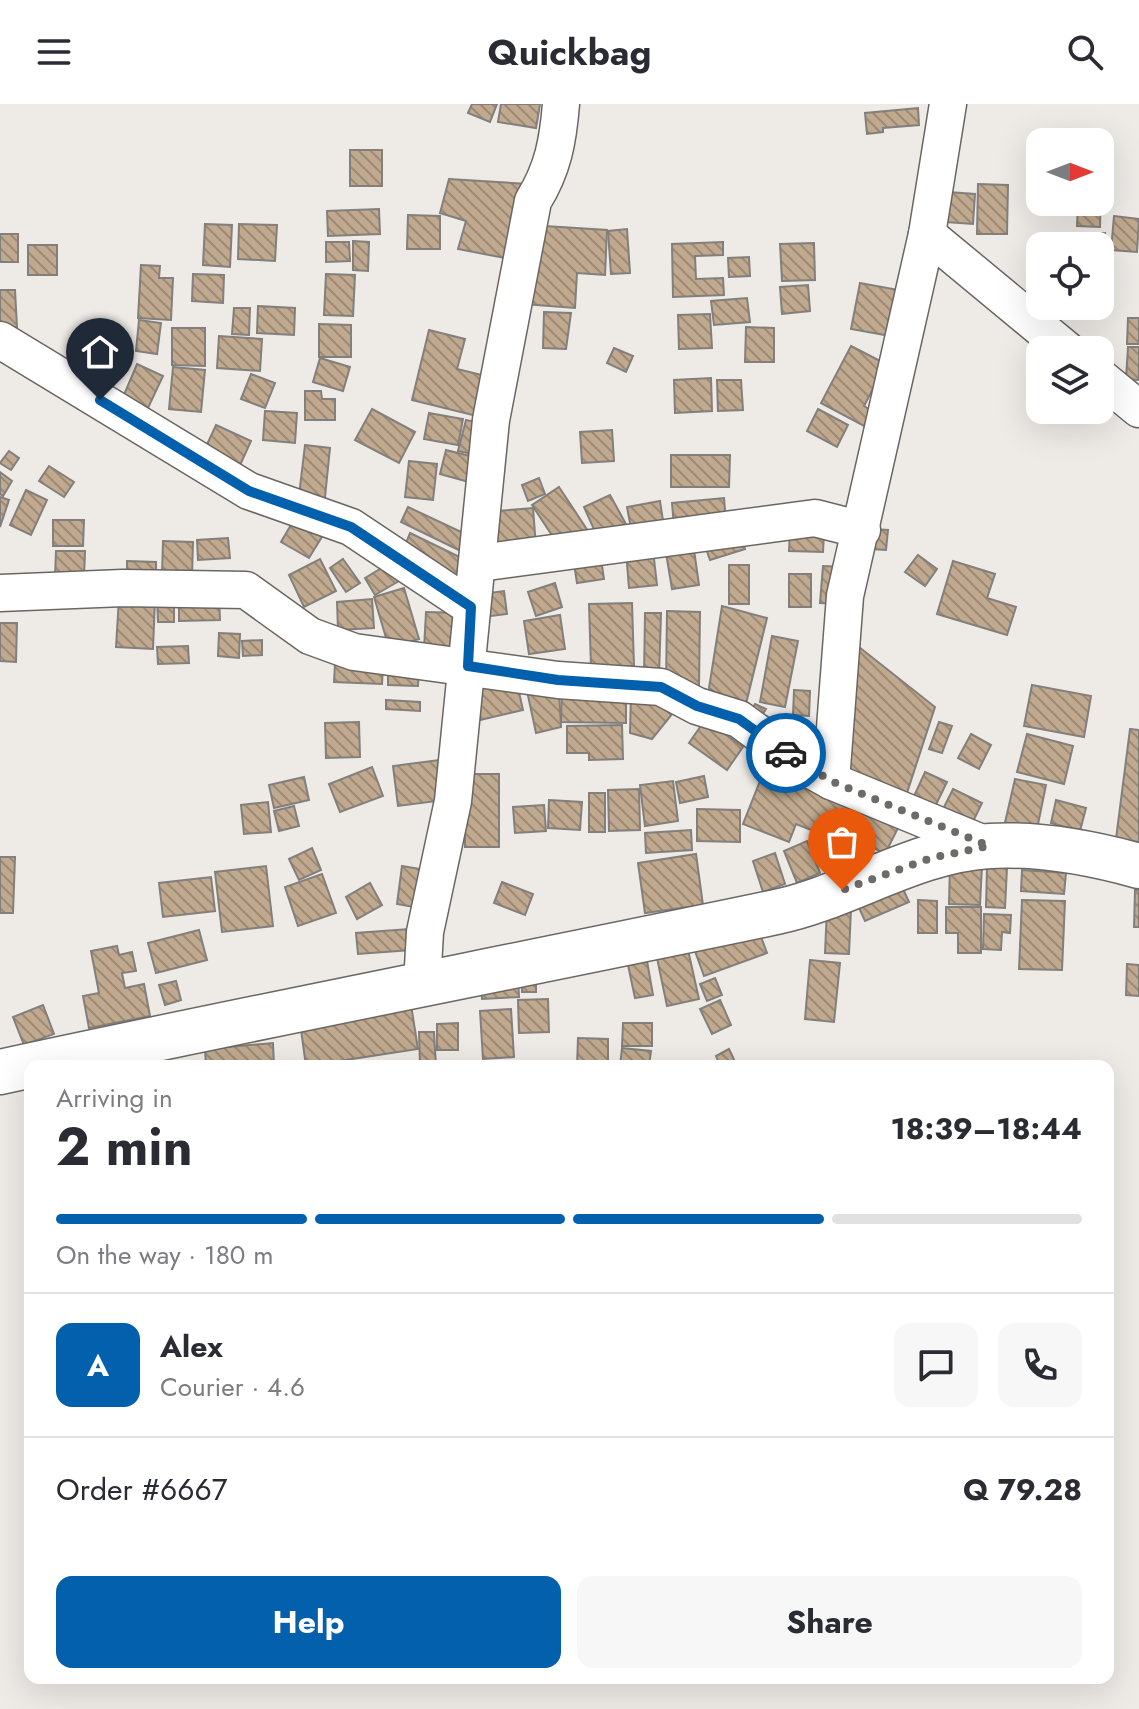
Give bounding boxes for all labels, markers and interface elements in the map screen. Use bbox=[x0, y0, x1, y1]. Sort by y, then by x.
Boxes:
text: Quickbag bbox=[488, 26, 651, 78]
icon: menu bbox=[32, 30, 76, 74]
icon: search bbox=[1063, 30, 1107, 74]
north arrow bbox=[1026, 128, 1114, 216]
map controls bbox=[1026, 128, 1114, 424]
button: locate bbox=[1026, 232, 1114, 320]
pin bbox=[66, 318, 134, 400]
icon: home bbox=[78, 330, 122, 374]
button: layers bbox=[1026, 336, 1114, 424]
courier bbox=[746, 713, 826, 793]
icon: car bbox=[764, 731, 808, 775]
pin bbox=[808, 808, 876, 890]
icon: bag bbox=[820, 820, 864, 864]
text: Arriving in bbox=[56, 1079, 173, 1117]
text: 18:39–18:44 bbox=[890, 1107, 1082, 1150]
text: 2 min bbox=[56, 1109, 193, 1185]
text: On the way · 180 m bbox=[56, 1236, 274, 1274]
button: chat bbox=[894, 1323, 978, 1407]
button: phone bbox=[998, 1323, 1082, 1407]
text: Alex bbox=[160, 1325, 223, 1368]
text: A bbox=[87, 1344, 109, 1387]
text: Courier · 4.6 bbox=[160, 1368, 305, 1406]
text: Order #6667 bbox=[56, 1468, 228, 1511]
text: Q 79.28 bbox=[963, 1468, 1082, 1511]
button: Help bbox=[56, 1576, 561, 1668]
button: Share bbox=[577, 1576, 1082, 1668]

